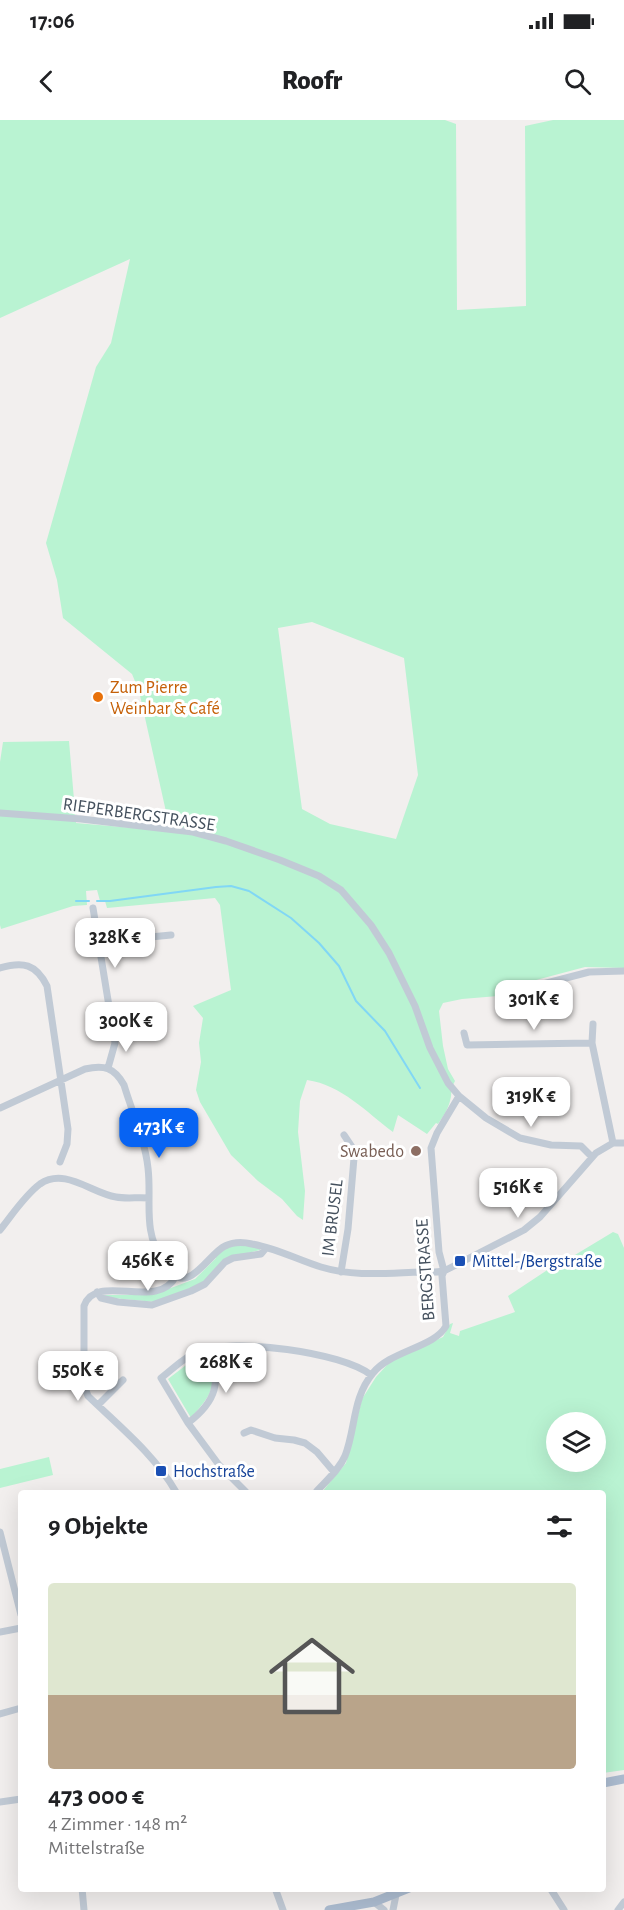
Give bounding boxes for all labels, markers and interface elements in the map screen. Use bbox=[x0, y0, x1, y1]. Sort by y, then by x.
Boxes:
text: 17:06 bbox=[30, 10, 75, 32]
icon: back bbox=[30, 65, 63, 98]
icon: search bbox=[561, 65, 594, 98]
text: Roofr bbox=[282, 67, 342, 94]
place label: Zum Pierre Weinbar & Café bbox=[110, 679, 220, 718]
marker: Zum Pierre Weinbar & Café bbox=[91, 690, 105, 704]
street label: RIEPERBERGSTRASSE bbox=[62, 795, 216, 835]
pin: 328K € bbox=[66, 918, 164, 969]
text: 328K € bbox=[89, 927, 141, 947]
pin: 301K € bbox=[485, 980, 583, 1031]
text: 301K € bbox=[509, 989, 559, 1009]
pin: 300K € bbox=[77, 1002, 175, 1053]
text: 300K € bbox=[99, 1011, 153, 1031]
pin: 319K € bbox=[482, 1077, 580, 1128]
text: 319K € bbox=[506, 1086, 556, 1106]
pin: 473K € bbox=[110, 1108, 208, 1159]
text: 473K € bbox=[133, 1117, 185, 1137]
place label: Swabedo bbox=[340, 1143, 404, 1161]
marker: Swabedo bbox=[409, 1144, 423, 1158]
pin: 516K € bbox=[469, 1168, 567, 1219]
text: 516K € bbox=[493, 1177, 543, 1197]
street label: IM BRUSEL bbox=[319, 1178, 347, 1258]
street label: BERGSTRASSE bbox=[413, 1218, 439, 1321]
pin: 456K € bbox=[99, 1241, 197, 1292]
text: 456K € bbox=[122, 1250, 174, 1270]
place label: Mittel-/Bergstraße bbox=[472, 1253, 602, 1271]
marker: Mittel-/Bergstraße bbox=[453, 1254, 467, 1268]
pin: 268K € bbox=[177, 1343, 275, 1394]
pin: 550K € bbox=[29, 1351, 127, 1402]
text: 268K € bbox=[200, 1352, 252, 1372]
text: 550K € bbox=[52, 1360, 104, 1380]
map controls bbox=[546, 1412, 606, 1472]
button: layers bbox=[546, 1412, 606, 1472]
place label: Hochstraße bbox=[173, 1463, 255, 1481]
marker: Hochstraße bbox=[154, 1464, 168, 1478]
icon: filters bbox=[543, 1510, 576, 1543]
text: 9 Objekte bbox=[48, 1513, 148, 1539]
icon: home bbox=[258, 1622, 366, 1730]
text: 473 000 € bbox=[48, 1783, 144, 1809]
text: 4 Zimmer · 148 m² bbox=[48, 1814, 187, 1834]
text: Mittelstraße bbox=[48, 1838, 145, 1858]

